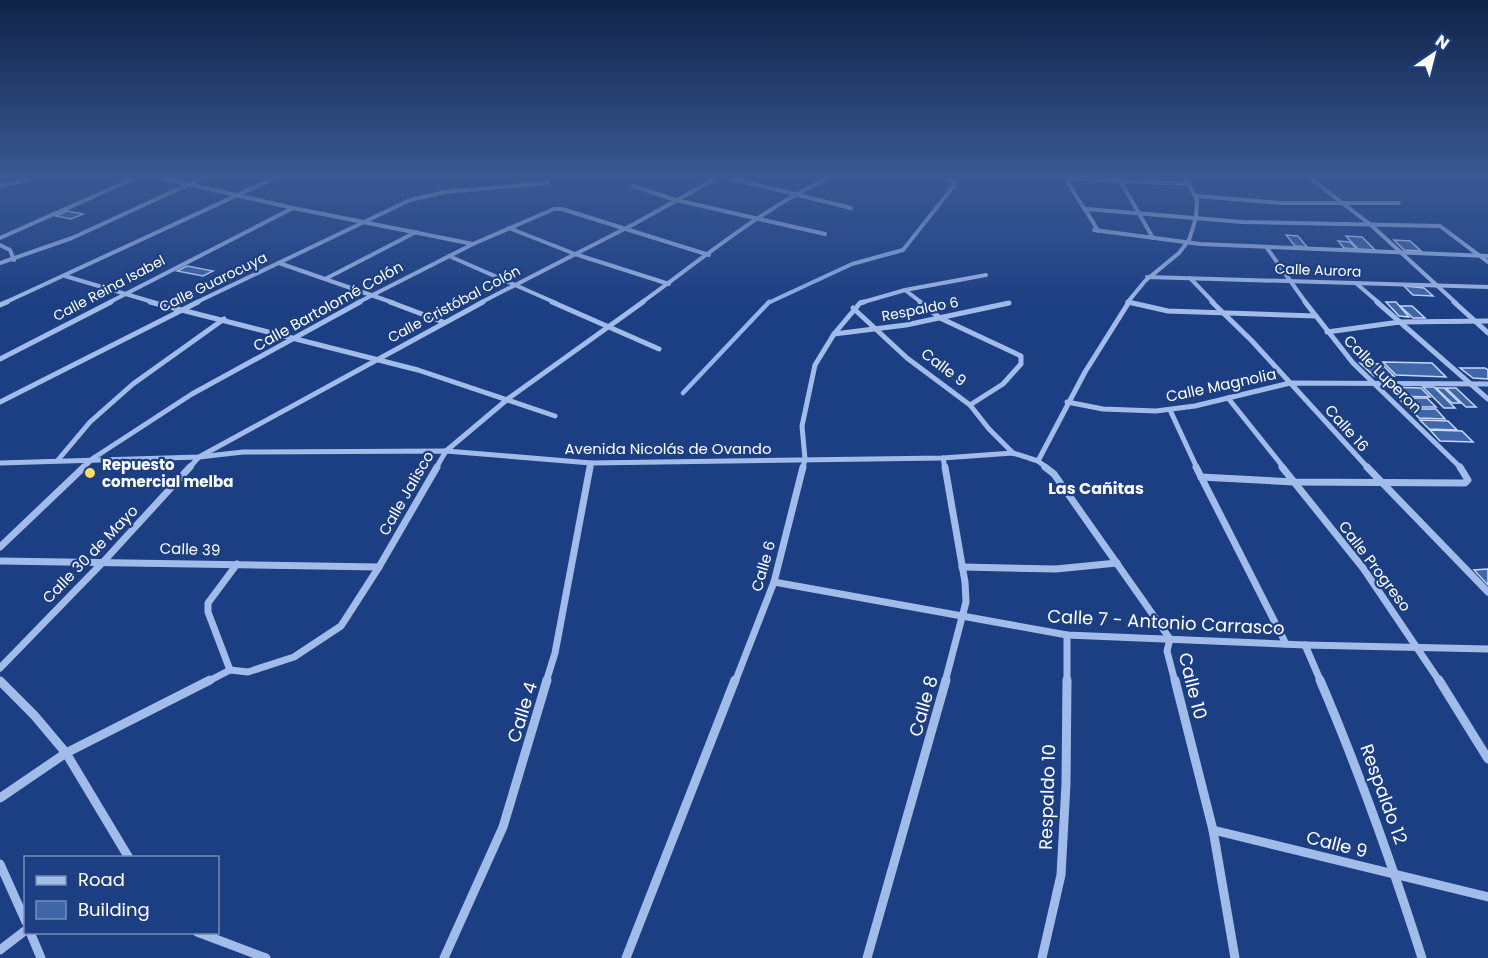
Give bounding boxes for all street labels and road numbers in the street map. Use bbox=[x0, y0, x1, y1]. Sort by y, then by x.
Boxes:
street label: Calle Guarocuya bbox=[156, 247, 270, 317]
street label: Calle Reina Isabel bbox=[49, 250, 169, 326]
street label: Calle Bartolomé Colón bbox=[249, 256, 407, 356]
street label: Calle Aurora bbox=[1274, 258, 1362, 282]
street label: Calle Cristóbal Colón bbox=[384, 261, 524, 347]
street label: Respaldo 6 bbox=[880, 292, 960, 326]
street label: Calle Luperon bbox=[1339, 330, 1427, 418]
street label: Calle 9 bbox=[917, 343, 971, 391]
street label: Calle Magnolia bbox=[1164, 363, 1278, 407]
street label: Calle 16 bbox=[1320, 400, 1374, 456]
street label: Avenida Nicolás de Ovando bbox=[564, 438, 772, 459]
street label: Calle Jalisco bbox=[373, 447, 439, 539]
street label: Calle 30 de Mayo bbox=[38, 500, 142, 608]
street label: Calle Progreso bbox=[1334, 516, 1416, 616]
street label: Calle 39 bbox=[159, 537, 221, 561]
street label: Calle 6 bbox=[746, 538, 780, 594]
street label: Calle 7 - Antonio Carrasco bbox=[1047, 603, 1285, 641]
street label: Calle 10 bbox=[1173, 650, 1213, 722]
street label: Calle 8 bbox=[902, 673, 944, 739]
street label: Calle 4 bbox=[501, 679, 543, 745]
street label: Respaldo 12 bbox=[1354, 740, 1414, 848]
street label: Respaldo 10 bbox=[1033, 744, 1061, 850]
street label: Calle 9 bbox=[1304, 824, 1370, 864]

